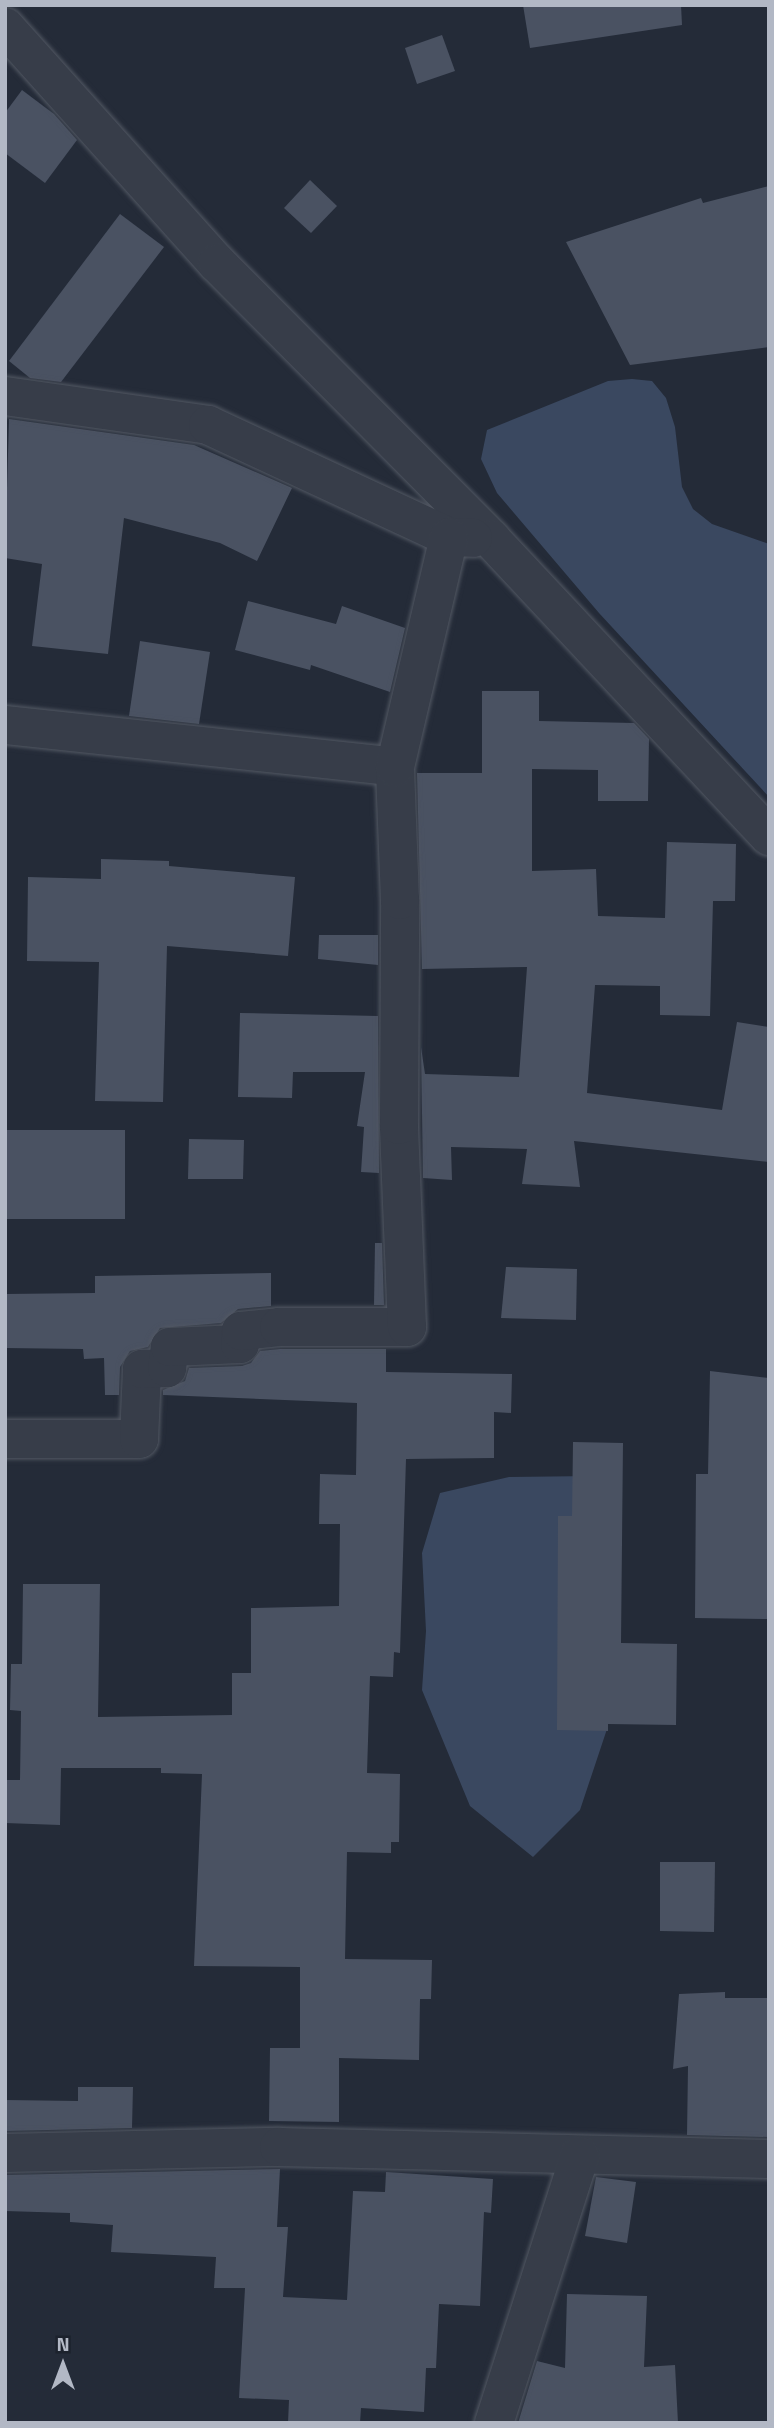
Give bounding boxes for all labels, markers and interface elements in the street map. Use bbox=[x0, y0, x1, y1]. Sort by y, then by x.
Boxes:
text: N bbox=[56, 2329, 70, 2358]
north arrow bbox=[28, 2330, 98, 2400]

